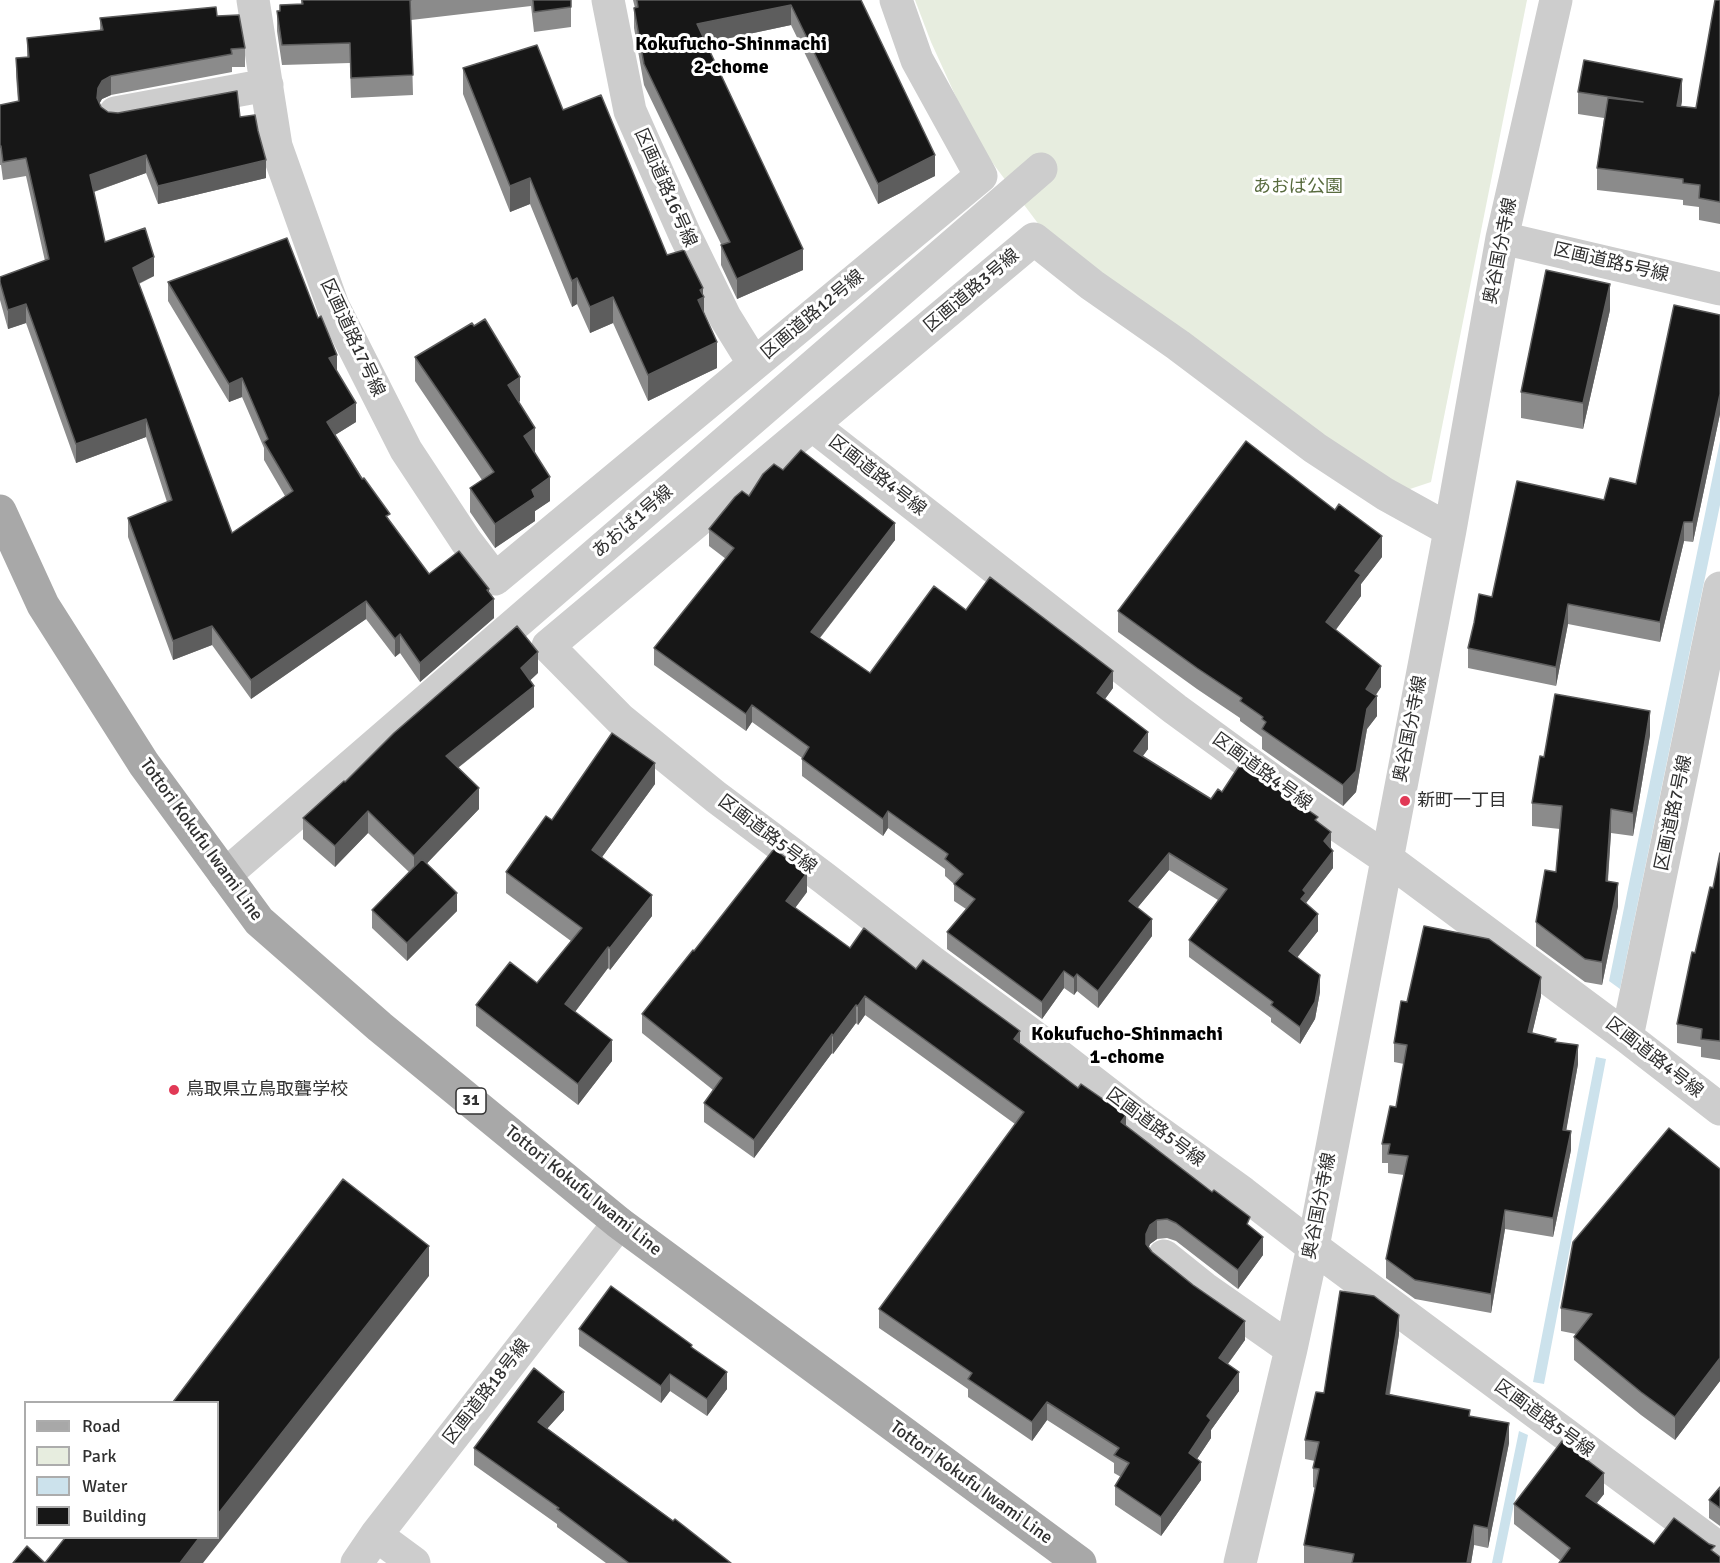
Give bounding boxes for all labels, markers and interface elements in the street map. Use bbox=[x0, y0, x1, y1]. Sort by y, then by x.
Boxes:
district label: Kokufucho-Shinmachi 2-chome bbox=[635, 33, 827, 80]
street label: 区画道路16号線 bbox=[629, 125, 701, 251]
park label: あおば公園 bbox=[1253, 176, 1343, 198]
street label: 奥谷国分寺線 bbox=[1480, 196, 1522, 306]
street label: 区画道路5号線 bbox=[1551, 239, 1671, 287]
street label: 区画道路3号線 bbox=[920, 245, 1024, 337]
street label: 区画道路12号線 bbox=[757, 266, 869, 364]
street label: 区画道路17号線 bbox=[315, 276, 389, 400]
street label: 区画道路4号線 bbox=[824, 431, 930, 521]
street label: あおば1号線 bbox=[588, 481, 678, 563]
street label: 奥谷国分寺線 bbox=[1390, 674, 1432, 784]
street label: 区画道路4号線 bbox=[1208, 729, 1316, 815]
street label: 区画道路7号線 bbox=[1651, 753, 1697, 873]
street label: Tottori Kokufu Iwami Line bbox=[135, 755, 267, 925]
place label: 新町一丁目 bbox=[1417, 790, 1507, 812]
street label: 区画道路5号線 bbox=[713, 791, 821, 879]
marker: 新町一丁目 bbox=[1398, 794, 1412, 808]
street label: 区画道路4号線 bbox=[1601, 1013, 1707, 1103]
district label: Kokufucho-Shinmachi 1-chome bbox=[1031, 1023, 1223, 1070]
place label: 鳥取県立鳥取聾学校 bbox=[186, 1079, 348, 1101]
marker: 鳥取県立鳥取聾学校 bbox=[167, 1083, 181, 1097]
street label: 区画道路5号線 bbox=[1101, 1084, 1209, 1172]
road number: 31 bbox=[456, 1088, 486, 1114]
street label: Tottori Kokufu Iwami Line bbox=[500, 1121, 666, 1261]
street label: 奥谷国分寺線 bbox=[1299, 1151, 1341, 1261]
street label: 区画道路18号線 bbox=[439, 1335, 535, 1449]
street label: 区画道路5号線 bbox=[1490, 1376, 1598, 1462]
legend bbox=[24, 1401, 219, 1539]
text: Road bbox=[82, 1415, 121, 1437]
street label: Tottori Kokufu Iwami Line bbox=[886, 1417, 1056, 1549]
text: Park bbox=[82, 1445, 117, 1467]
text: Water bbox=[82, 1475, 127, 1497]
text: Building bbox=[82, 1505, 146, 1527]

